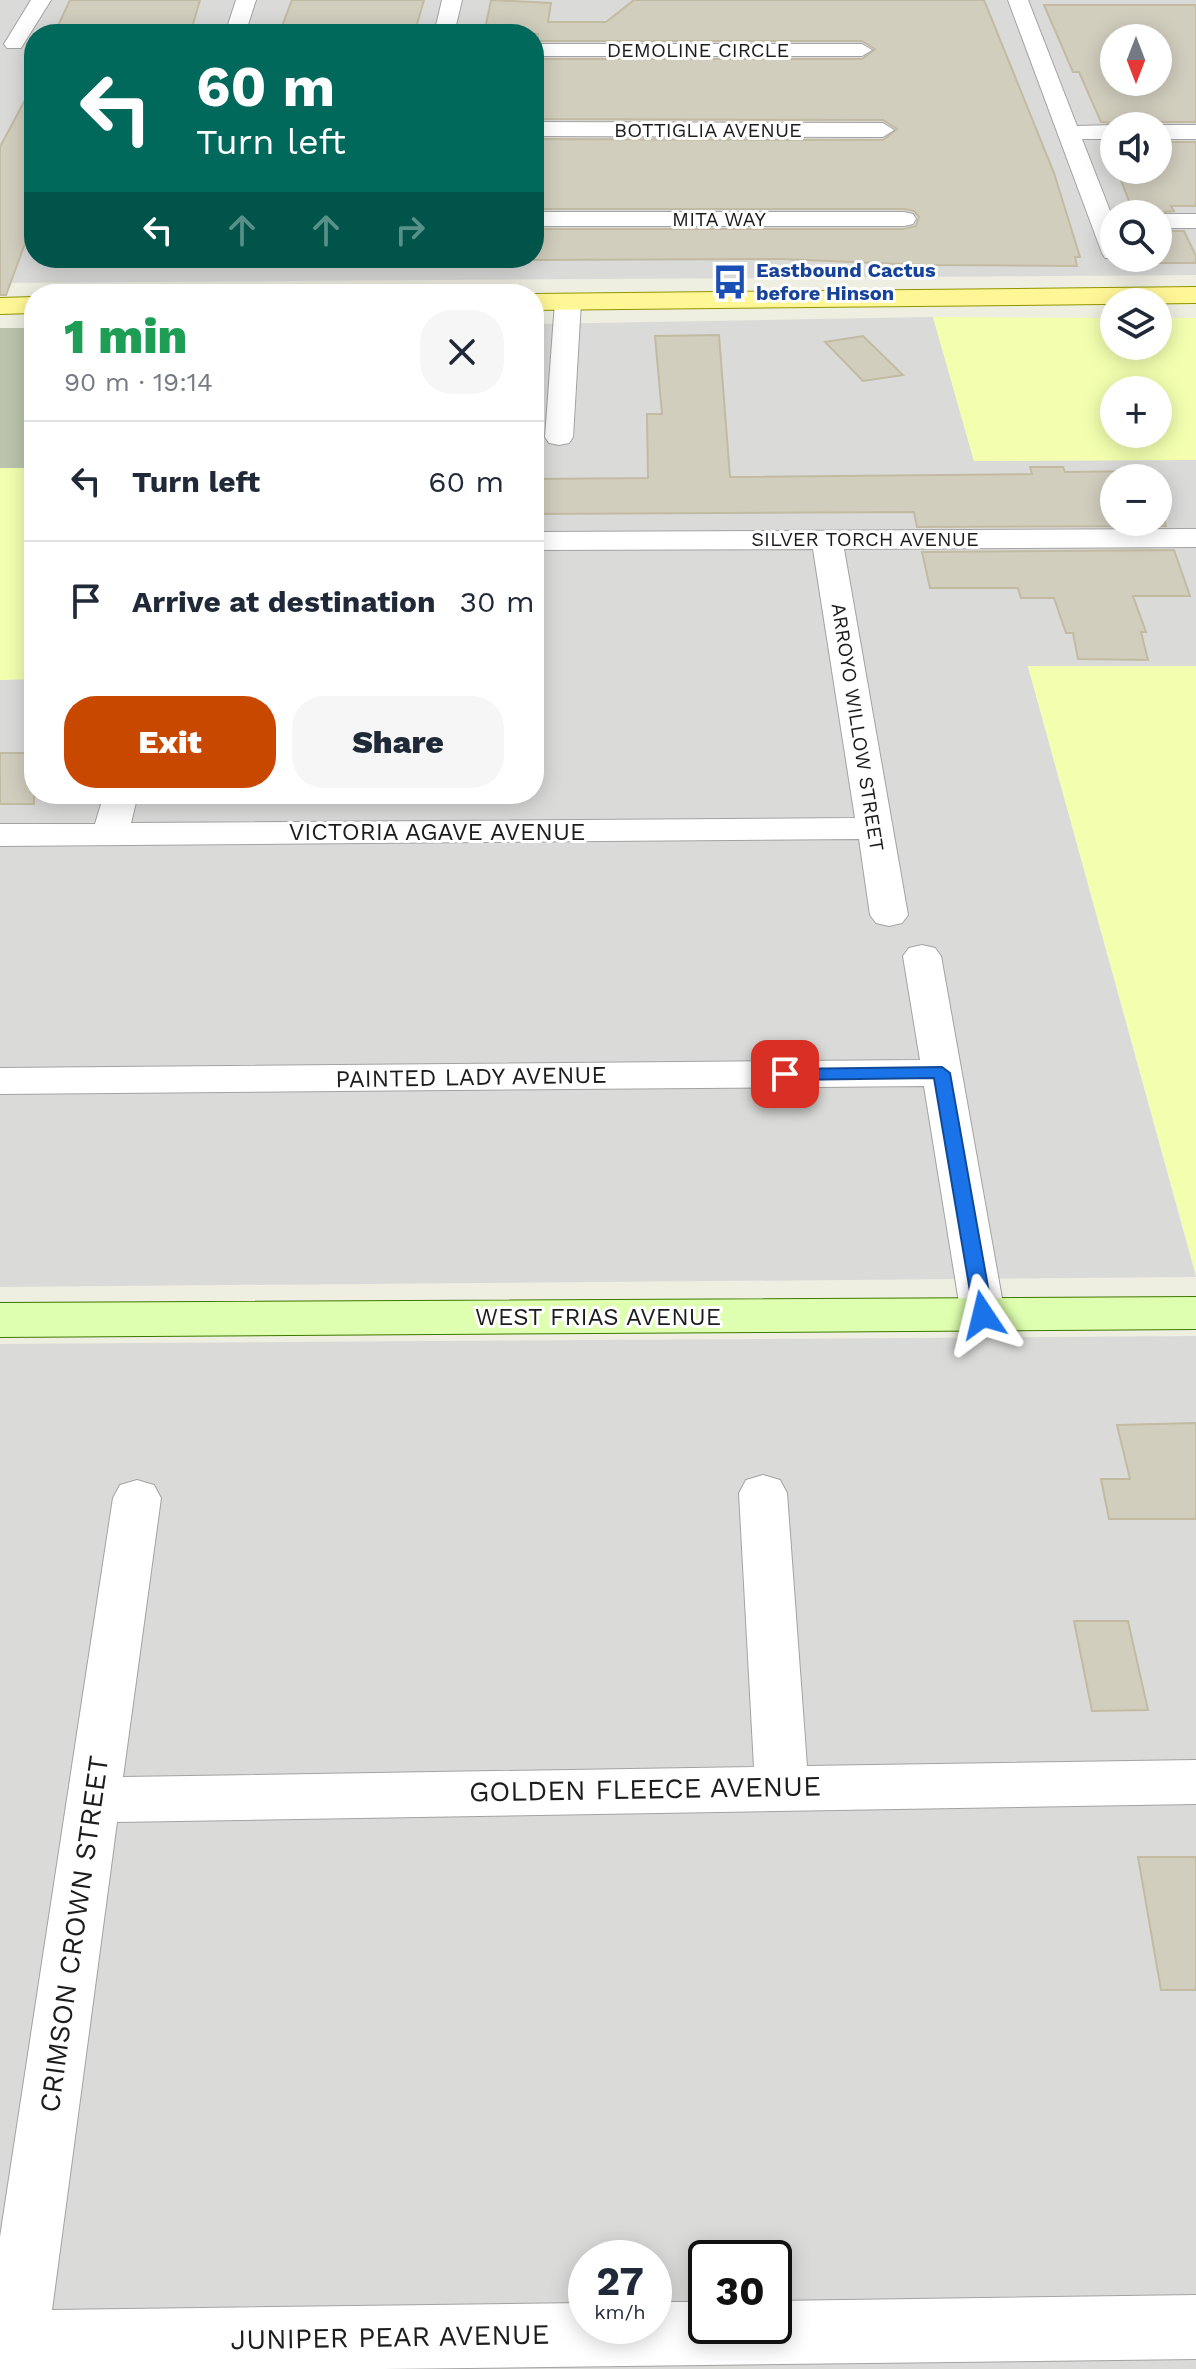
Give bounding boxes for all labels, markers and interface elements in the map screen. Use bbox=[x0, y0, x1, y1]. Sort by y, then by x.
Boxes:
north arrow bbox=[1100, 24, 1172, 96]
map controls bbox=[1100, 24, 1172, 536]
street label: DEMOLINE CIRCLE bbox=[607, 38, 789, 62]
text: 60 m bbox=[196, 54, 335, 120]
icon: left bbox=[64, 56, 168, 160]
button: sound bbox=[1100, 112, 1172, 184]
street label: BOTTIGLIA AVENUE bbox=[614, 118, 802, 142]
text: Turn left bbox=[196, 121, 346, 163]
button: search bbox=[1100, 200, 1172, 272]
street label: MITA WAY bbox=[672, 207, 766, 231]
icon: left bbox=[136, 208, 180, 252]
icon: ahead bbox=[220, 208, 264, 252]
icon: ahead bbox=[304, 208, 348, 252]
icon: right bbox=[388, 208, 432, 252]
place label: Eastbound Cactus before Hinson bbox=[756, 258, 936, 305]
bus stop icon: Eastbound Cactus before Hinson bbox=[711, 263, 749, 301]
button: layers bbox=[1100, 288, 1172, 360]
text: 1 min bbox=[64, 308, 187, 365]
button: close bbox=[420, 310, 504, 394]
text: 90 m · 19:14 bbox=[64, 367, 213, 397]
button: + bbox=[1100, 376, 1172, 448]
icon: left bbox=[64, 459, 108, 503]
text: Turn left bbox=[132, 464, 260, 499]
text: 60 m bbox=[428, 464, 504, 499]
button: − bbox=[1100, 464, 1172, 536]
street label: SILVER TORCH AVENUE bbox=[751, 527, 979, 551]
icon: arrive bbox=[64, 579, 108, 623]
text: Arrive at destination bbox=[132, 584, 436, 619]
text: 30 m bbox=[460, 584, 535, 619]
street label: ARROYO WILLOW STREET bbox=[827, 601, 889, 853]
button: Exit bbox=[64, 696, 276, 788]
button: Share bbox=[292, 696, 504, 788]
street label: VICTORIA AGAVE AVENUE bbox=[289, 818, 585, 846]
pin bbox=[751, 1040, 819, 1108]
icon: arrive bbox=[763, 1052, 807, 1096]
street label: PAINTED LADY AVENUE bbox=[335, 1061, 607, 1093]
position arrow bbox=[941, 1273, 1025, 1357]
street label: WEST FRIAS AVENUE bbox=[475, 1303, 721, 1331]
street label: CRIMSON CROWN STREET bbox=[33, 1754, 115, 2114]
street label: GOLDEN FLEECE AVENUE bbox=[469, 1769, 821, 1809]
speed limit sign: 30 bbox=[688, 2240, 792, 2344]
text: 27 bbox=[596, 2258, 644, 2305]
text: km/h bbox=[594, 2300, 646, 2324]
street label: JUNIPER PEAR AVENUE bbox=[230, 2318, 550, 2356]

